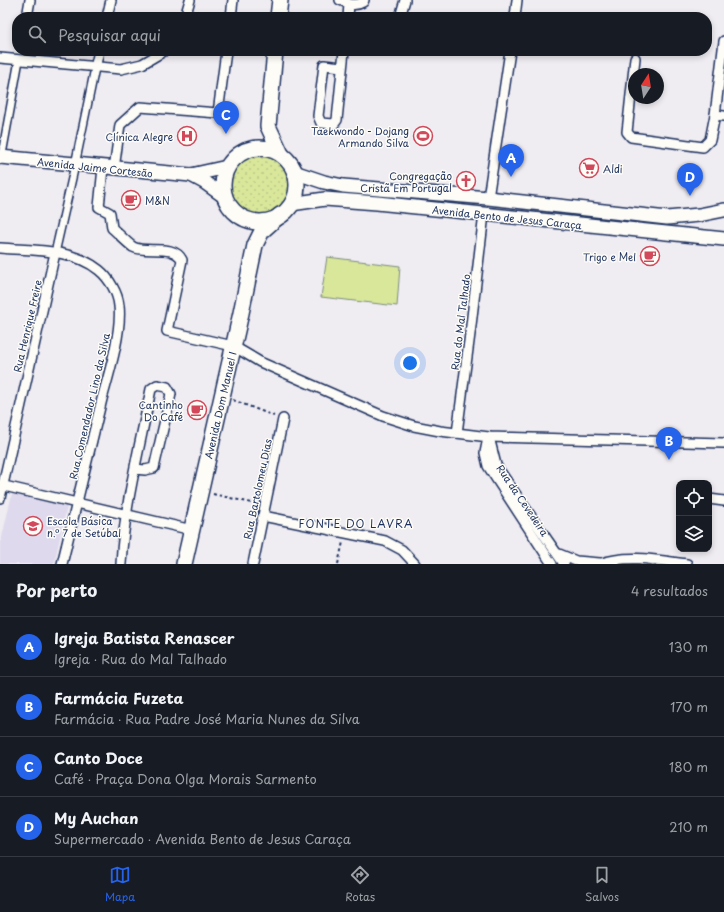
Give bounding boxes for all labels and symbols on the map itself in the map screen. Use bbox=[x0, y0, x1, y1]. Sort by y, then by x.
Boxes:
north arrow bbox=[628, 68, 664, 104]
pin: C bbox=[213, 101, 239, 134]
place label: Taekwondo - Dojang Armando Silva bbox=[311, 123, 410, 150]
hospital icon: Clínica Alegre bbox=[176, 125, 198, 147]
sports icon: Taekwondo - Dojang Armando Silva bbox=[412, 125, 434, 147]
place label: Clínica Alegre bbox=[106, 129, 173, 144]
pin: A bbox=[498, 144, 524, 177]
street label: Avenida Jaime Cortesão bbox=[36, 153, 154, 181]
supermarket icon: Aldi bbox=[578, 157, 600, 179]
place label: Aldi bbox=[603, 161, 623, 176]
pin: D bbox=[677, 163, 703, 196]
place label: Congregação Cristã Em Portugal bbox=[360, 168, 452, 195]
church icon: Congregação Cristã Em Portugal bbox=[455, 170, 477, 192]
cafe icon: M&N bbox=[120, 189, 142, 211]
place label: M&N bbox=[145, 193, 170, 208]
street label: Avenida Bento de Jesus Caraça bbox=[431, 202, 583, 232]
cafe icon: Trigo e Mel bbox=[639, 245, 661, 267]
place label: Trigo e Mel bbox=[583, 249, 636, 264]
street label: Rua do Mal Talhado bbox=[447, 273, 473, 371]
street label: Rua Henrique Freire bbox=[9, 278, 45, 374]
street label: Rua Comendador Lino da Silva bbox=[65, 330, 113, 481]
street label: Avenida Dom Manuel I bbox=[200, 350, 240, 460]
your location bbox=[400, 353, 420, 373]
place label: Cantinho Do Café bbox=[139, 397, 183, 424]
cafe icon: Cantinho Do Café bbox=[186, 399, 208, 421]
pin: B bbox=[656, 427, 682, 460]
street label: Rua Bartolomeu Dias bbox=[239, 437, 275, 541]
street label: Rua da Cevedeira bbox=[493, 461, 553, 539]
place label: Escola Básica n.º 7 de Setúbal bbox=[47, 513, 121, 540]
school or university icon: Escola Básica n.º 7 de Setúbal bbox=[22, 515, 44, 537]
district label: FONTE DO LAVRA bbox=[299, 515, 413, 532]

